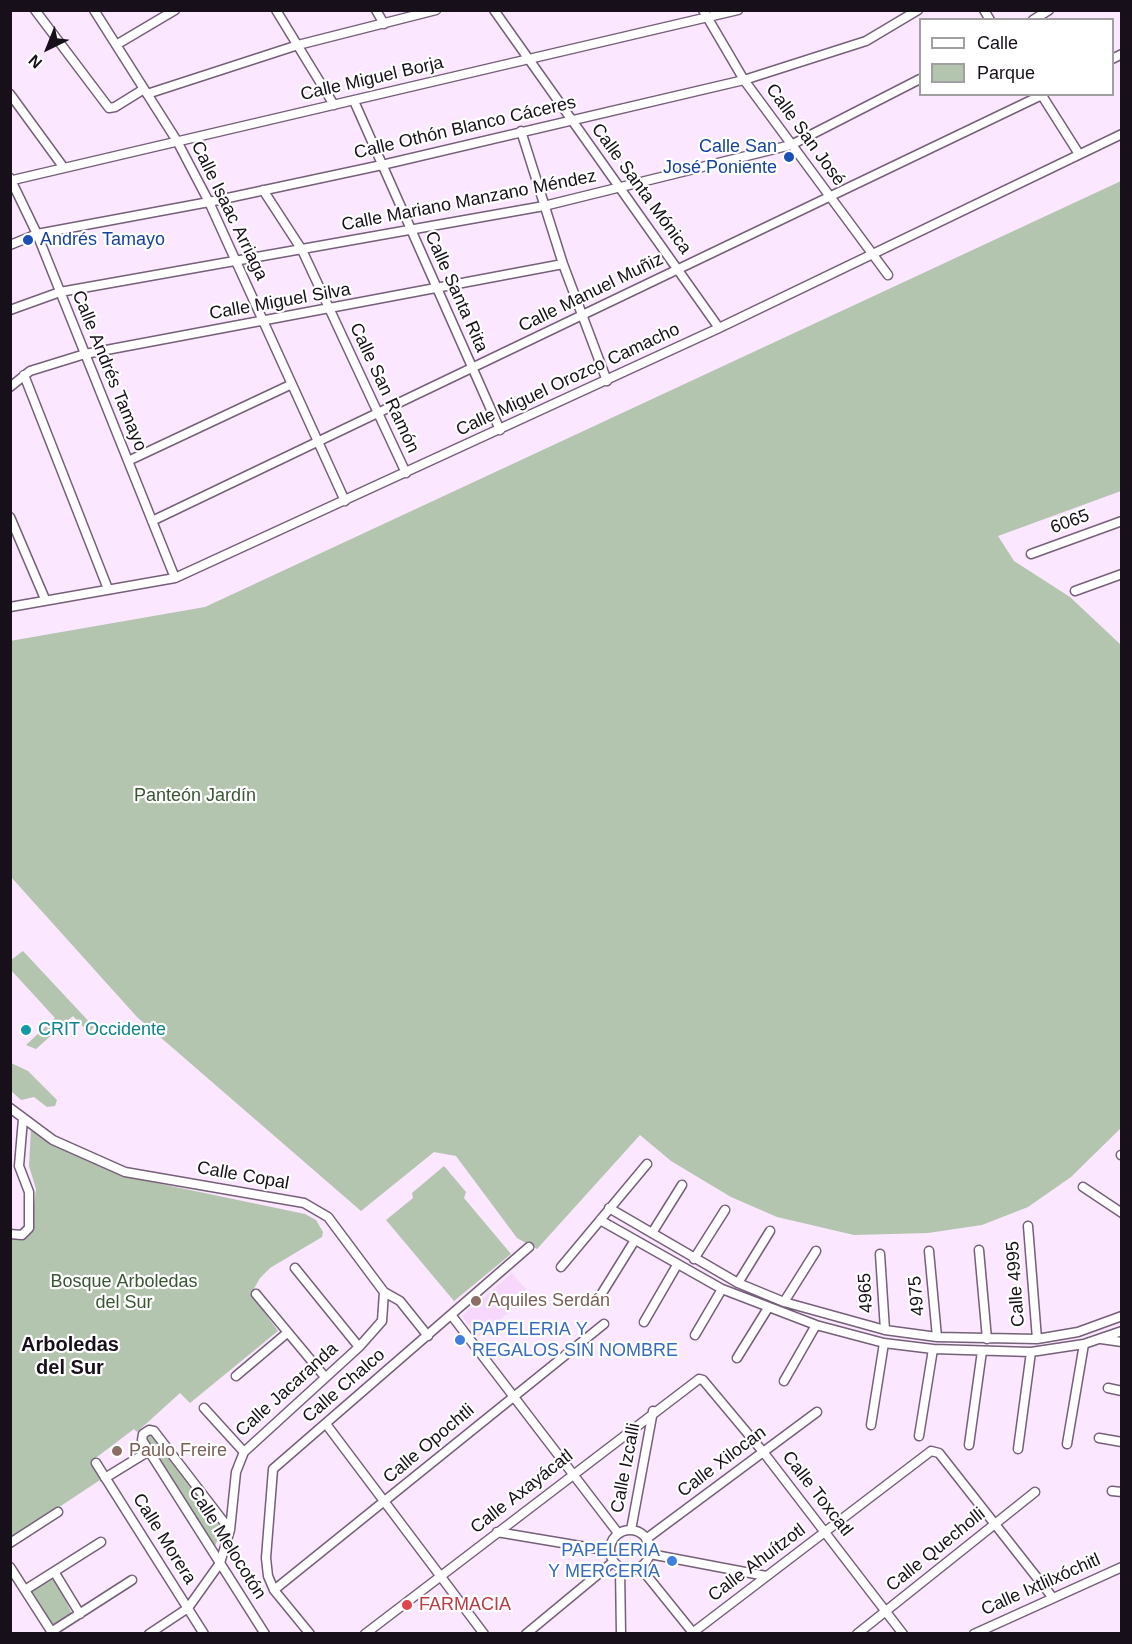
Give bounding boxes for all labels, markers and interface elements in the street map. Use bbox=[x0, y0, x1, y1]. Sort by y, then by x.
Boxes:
north arrow bbox=[18, 18, 78, 78]
legend bbox=[919, 18, 1114, 96]
text: Calle bbox=[977, 33, 1018, 53]
text: N bbox=[25, 51, 45, 72]
street label: Calle Miguel Borja bbox=[298, 52, 446, 106]
text: Parque bbox=[977, 63, 1035, 83]
street label: Calle San José bbox=[761, 80, 849, 190]
street label: Calle Othón Blanco Cáceres bbox=[352, 92, 578, 164]
street label: Calle Santa Mónica bbox=[586, 120, 696, 258]
place label: Calle San José Poniente bbox=[663, 136, 777, 178]
street label: Calle Isaac Arriaga bbox=[186, 138, 272, 284]
marker: Calle San José Poniente bbox=[782, 150, 796, 164]
street label: Calle Mariano Manzano Méndez bbox=[340, 166, 598, 236]
street label: Calle Santa Rita bbox=[420, 228, 492, 356]
place label: Andrés Tamayo bbox=[40, 229, 165, 251]
marker: Andrés Tamayo bbox=[21, 233, 35, 247]
street label: Calle Manuel Muñiz bbox=[515, 249, 667, 337]
street label: Calle Miguel Silva bbox=[208, 279, 352, 325]
street label: Calle Andrés Tamayo bbox=[67, 288, 151, 454]
street label: Calle Miguel Orozco Camacho bbox=[453, 319, 683, 441]
street label: Calle San Ramón bbox=[344, 320, 424, 456]
street label: 6065 bbox=[1047, 505, 1093, 539]
park label: Panteón Jardín bbox=[134, 785, 256, 807]
place label: CRIT Occidente bbox=[38, 1019, 166, 1041]
marker: CRIT Occidente bbox=[19, 1023, 33, 1037]
street label: Calle Copal bbox=[195, 1157, 291, 1195]
street label: Calle 4995 bbox=[1002, 1240, 1030, 1328]
park label: Bosque Arboledas del Sur bbox=[50, 1271, 198, 1314]
street label: 4965 bbox=[854, 1272, 878, 1314]
street label: 4975 bbox=[904, 1275, 930, 1317]
place label: Aquiles Serdán bbox=[488, 1290, 610, 1312]
marker: Aquiles Serdán bbox=[469, 1294, 483, 1308]
place label: PAPELERIA Y REGALOS SIN NOMBRE bbox=[472, 1319, 678, 1362]
district label: Arboledas del Sur bbox=[21, 1333, 119, 1380]
marker: PAPELERIA Y REGALOS SIN NOMBRE bbox=[453, 1333, 467, 1347]
street label: Calle Jacaranda bbox=[231, 1338, 343, 1442]
street label: Calle Chalco bbox=[298, 1344, 390, 1428]
street label: Calle Opochtli bbox=[379, 1400, 479, 1488]
street label: Calle Izcalli bbox=[607, 1421, 645, 1515]
street label: Calle Xilocan bbox=[674, 1422, 770, 1502]
place label: Paulo Freire bbox=[129, 1440, 227, 1462]
marker: Paulo Freire bbox=[110, 1444, 124, 1458]
street label: Calle Axayácatl bbox=[466, 1445, 578, 1539]
street label: Calle Toxcatl bbox=[777, 1447, 857, 1541]
street label: Calle Melocotón bbox=[184, 1483, 270, 1603]
street label: Calle Morera bbox=[128, 1490, 200, 1588]
street label: Calle Quecholli bbox=[882, 1504, 990, 1596]
street label: Calle Ahuítzotl bbox=[704, 1519, 810, 1607]
place label: PAPELERIA Y MERCERIA bbox=[548, 1540, 660, 1582]
street label: Calle Ixtlilxóchitl bbox=[978, 1549, 1104, 1621]
marker: PAPELERIA Y MERCERIA bbox=[665, 1554, 679, 1568]
place label: FARMACIA bbox=[419, 1594, 511, 1616]
marker: FARMACIA bbox=[400, 1598, 414, 1612]

